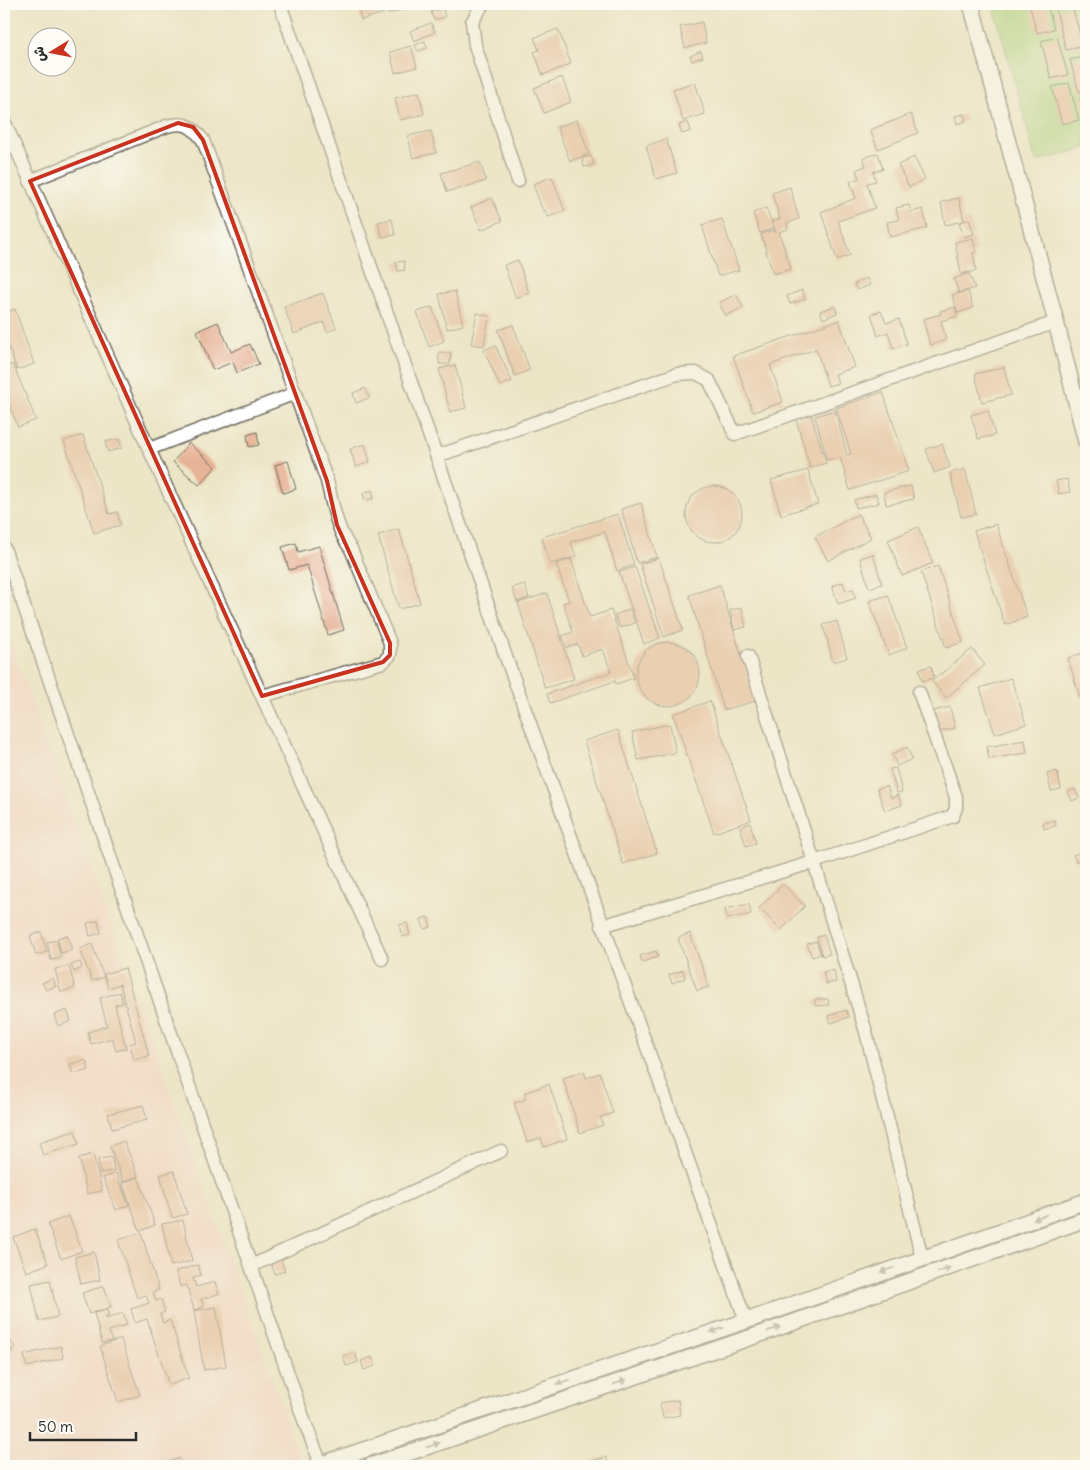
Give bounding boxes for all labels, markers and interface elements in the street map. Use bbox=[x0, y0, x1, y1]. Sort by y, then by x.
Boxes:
north arrow bbox=[28, 28, 78, 78]
text: ش bbox=[29, 45, 49, 63]
one-way arrow bbox=[1032, 1213, 1047, 1221]
one-way arrow bbox=[936, 1266, 951, 1273]
one-way arrow bbox=[879, 1267, 894, 1274]
one-way arrow bbox=[767, 1325, 782, 1333]
one-way arrow bbox=[709, 1327, 724, 1335]
one-way arrow bbox=[613, 1378, 628, 1386]
one-way arrow bbox=[555, 1379, 570, 1387]
scale bar bbox=[30, 1410, 136, 1442]
text: 50 m bbox=[38, 1417, 73, 1436]
one-way arrow bbox=[426, 1441, 441, 1449]

